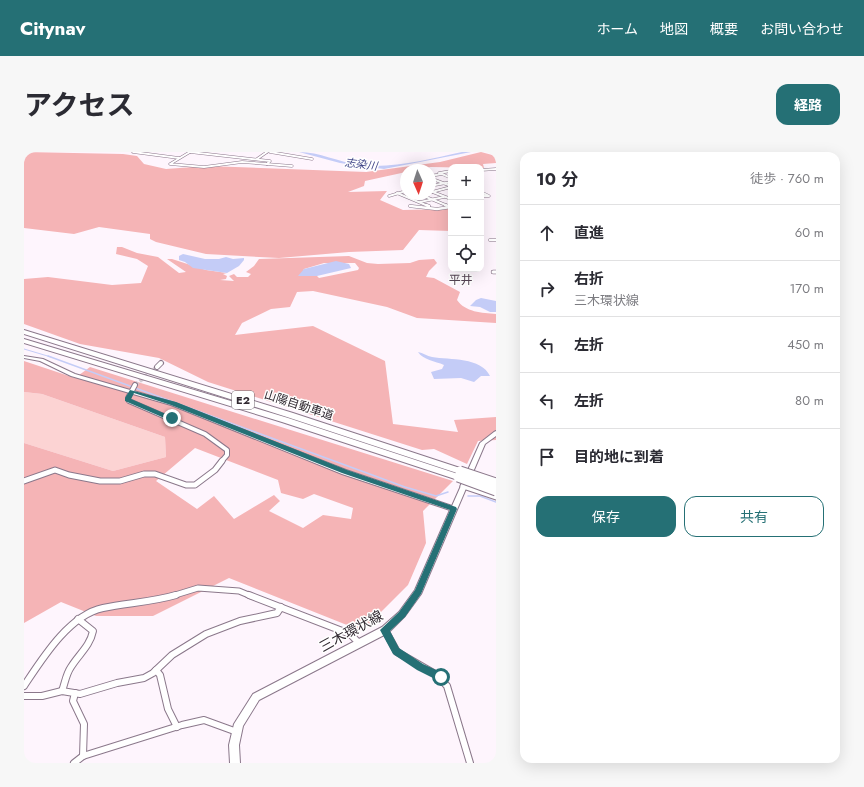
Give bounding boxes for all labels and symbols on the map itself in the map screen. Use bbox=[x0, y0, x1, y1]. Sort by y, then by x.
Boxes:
water label: 志染川 bbox=[344, 154, 379, 174]
north arrow bbox=[400, 164, 436, 200]
district label: 平井 bbox=[449, 271, 473, 289]
street label: 山陽自動車道 bbox=[262, 385, 336, 425]
road number: E2 bbox=[232, 391, 254, 409]
route end bbox=[163, 409, 181, 427]
street label: 三木環状線 bbox=[316, 605, 386, 657]
route start bbox=[432, 668, 450, 686]

